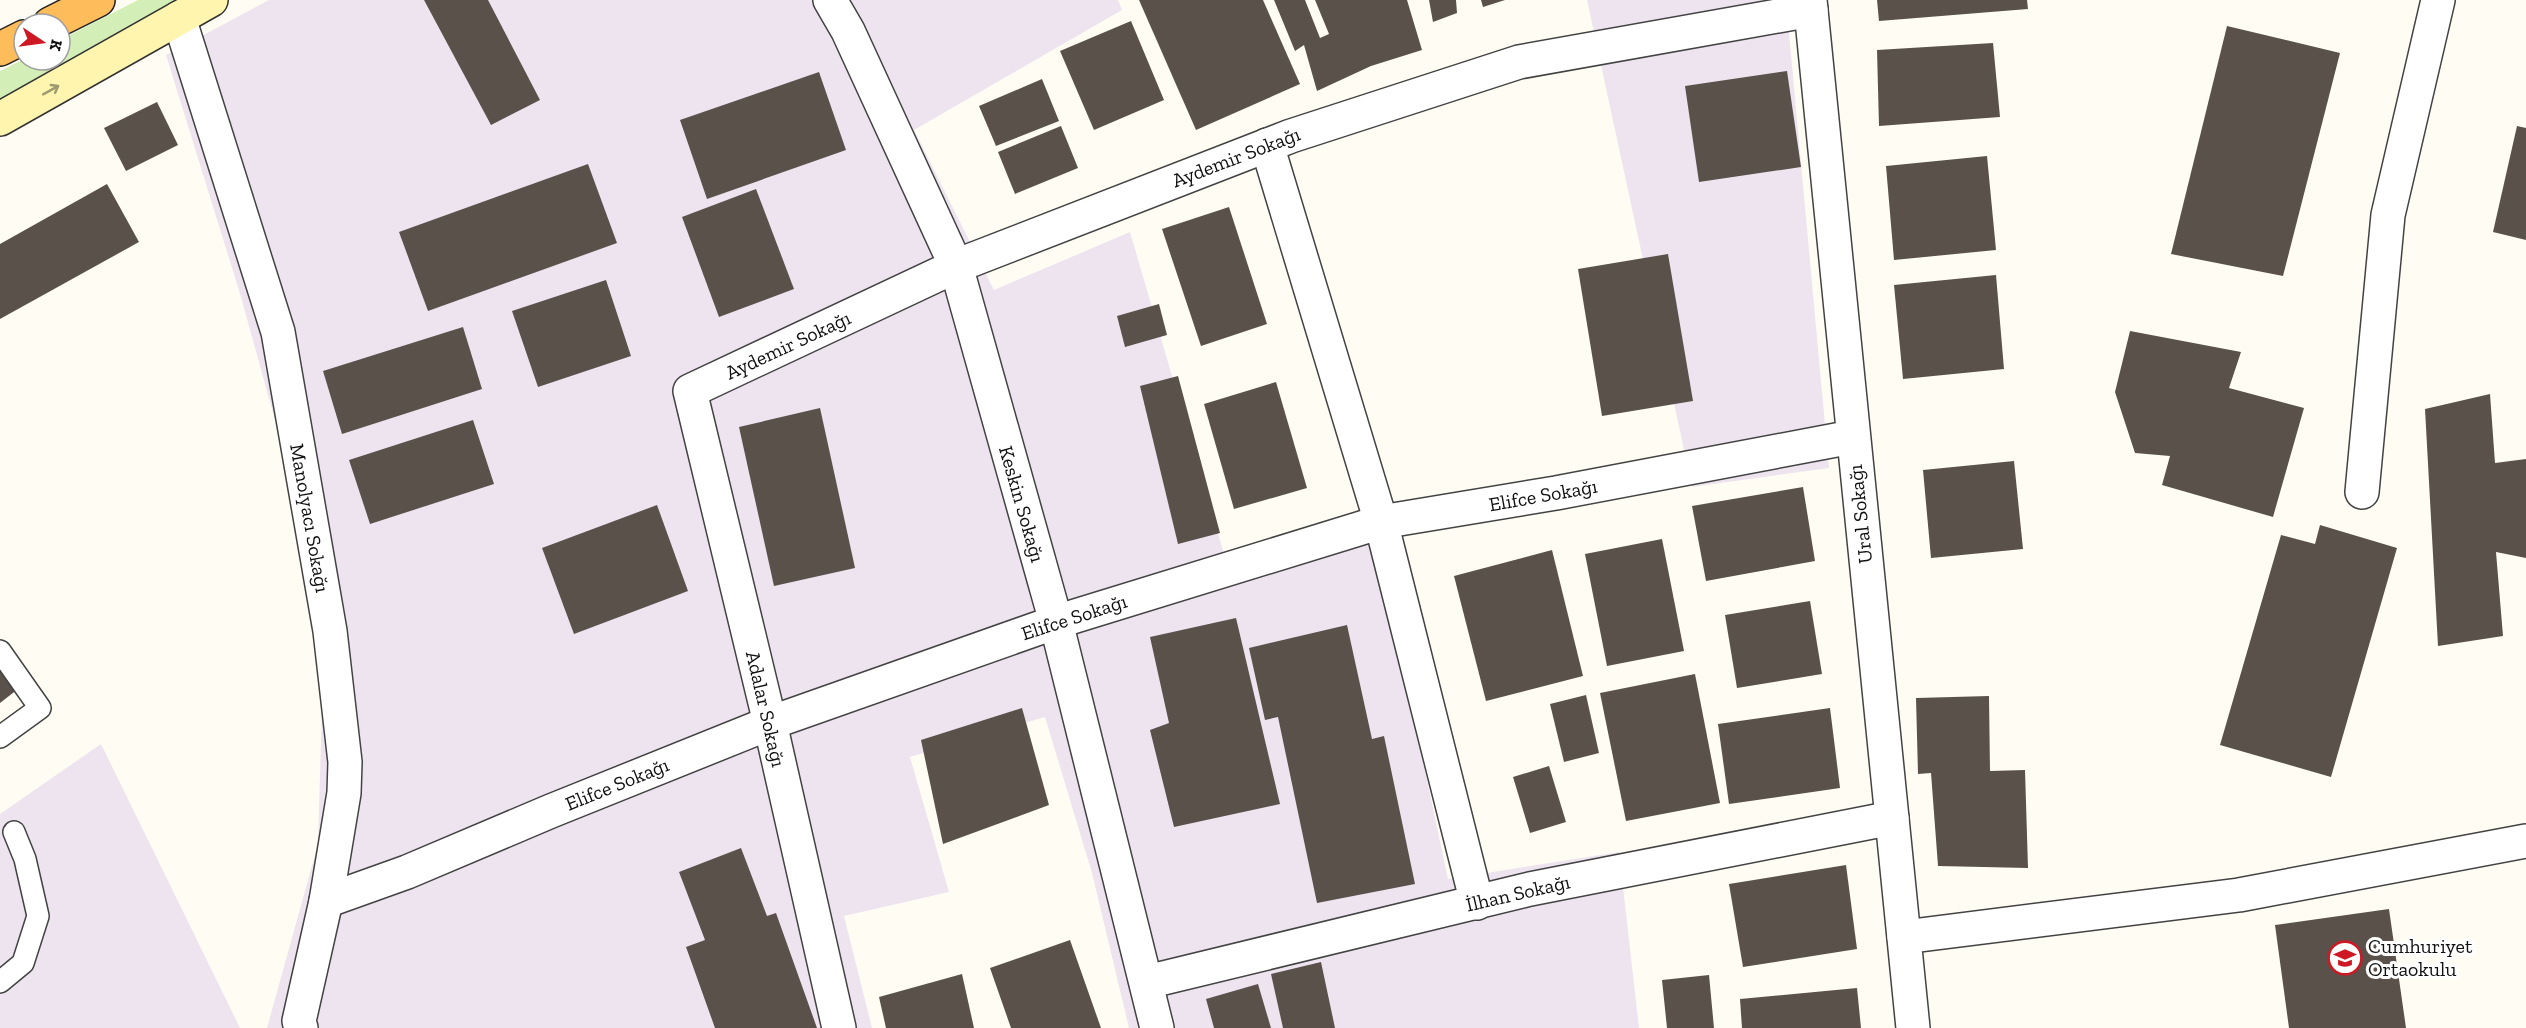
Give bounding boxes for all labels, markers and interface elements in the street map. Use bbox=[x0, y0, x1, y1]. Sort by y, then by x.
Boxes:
north arrow bbox=[12, 12, 72, 72]
text: K bbox=[46, 38, 67, 53]
one-way arrow bbox=[42, 84, 59, 96]
street label: Aydemir Sokağı bbox=[1168, 121, 1304, 192]
street label: Aydemir Sokağı bbox=[722, 305, 855, 384]
street label: Manolyacı Sokağı bbox=[285, 442, 335, 595]
street label: Keskin Sokağı bbox=[994, 443, 1050, 565]
street label: Ural Sokağı bbox=[1843, 463, 1877, 565]
street label: Elifce Sokağı bbox=[1487, 474, 1599, 516]
street label: Elifce Sokağı bbox=[1018, 589, 1130, 645]
street label: Adalar Sokağı bbox=[741, 649, 791, 770]
street label: Elifce Sokağı bbox=[562, 752, 673, 816]
street label: İlhan Sokağı bbox=[1464, 869, 1573, 917]
place label: Cumhuriyet Ortaokulu bbox=[2368, 934, 2473, 981]
school or university icon: Cumhuriyet Ortaokulu bbox=[2327, 940, 2363, 976]

